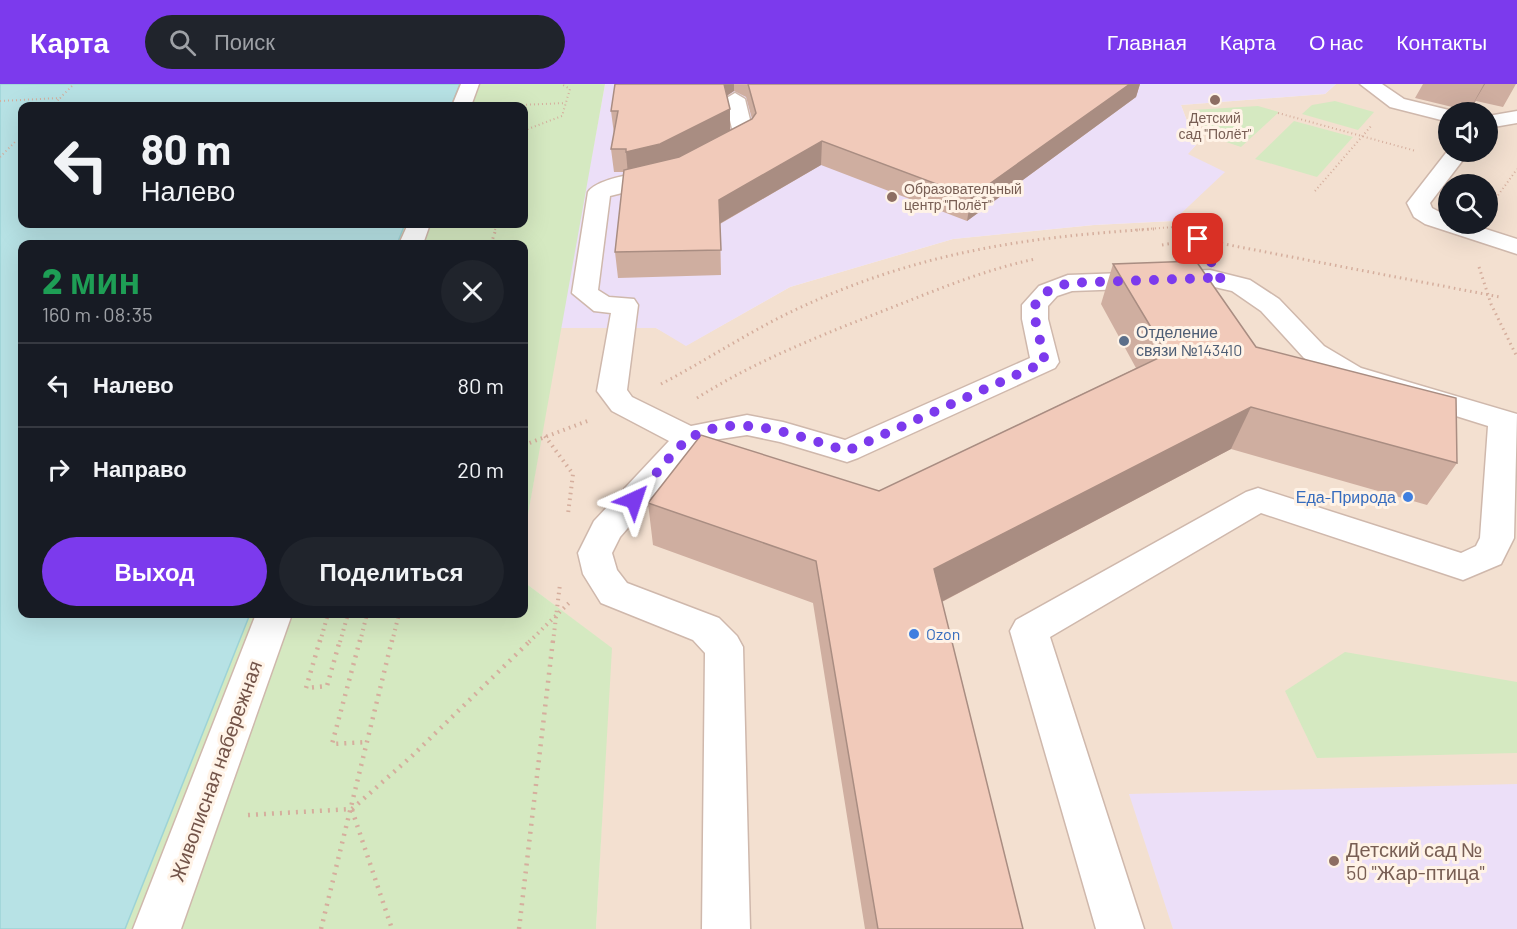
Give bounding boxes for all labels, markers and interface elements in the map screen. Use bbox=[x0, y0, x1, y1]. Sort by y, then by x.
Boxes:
search box bbox=[145, 15, 565, 69]
text: Карта bbox=[30, 25, 109, 59]
icon: search bbox=[166, 26, 199, 59]
text: Поиск bbox=[214, 28, 275, 54]
text: Главная bbox=[1107, 29, 1187, 54]
text: Карта bbox=[1220, 29, 1276, 54]
text: О нас bbox=[1309, 29, 1363, 54]
text: Контакты bbox=[1396, 29, 1487, 54]
marker: Детский сад "Полёт" bbox=[1208, 93, 1222, 107]
map controls bbox=[1438, 102, 1498, 234]
button: sound bbox=[1438, 102, 1498, 162]
place label: Детский сад "Полёт" bbox=[1178, 109, 1252, 142]
text: 80 m bbox=[141, 123, 231, 173]
icon: left bbox=[42, 126, 120, 204]
text: Налево bbox=[141, 174, 235, 206]
button: search bbox=[1438, 174, 1498, 234]
place label: Образовательный центр "Полёт" bbox=[904, 180, 1022, 213]
marker: Образовательный центр "Полёт" bbox=[885, 190, 899, 204]
pin bbox=[1172, 213, 1223, 264]
icon: arrive bbox=[1181, 222, 1214, 255]
text: 2 мин bbox=[42, 258, 140, 301]
button: close bbox=[441, 260, 504, 323]
text: 160 m · 08:35 bbox=[42, 302, 152, 326]
place label: Отделение связи №143410 bbox=[1136, 322, 1242, 359]
marker: Отделение связи №143410 bbox=[1117, 334, 1131, 348]
icon: left bbox=[42, 369, 75, 402]
text: Налево bbox=[93, 371, 174, 397]
text: 80 m bbox=[458, 372, 504, 398]
icon: right bbox=[42, 453, 75, 486]
text: Направо bbox=[93, 455, 187, 481]
text: 20 m bbox=[457, 456, 504, 482]
position arrow bbox=[602, 468, 666, 532]
place label: Еда-Природа bbox=[1296, 487, 1396, 506]
marker: Еда-Природа bbox=[1401, 490, 1415, 504]
button: Выход bbox=[42, 537, 267, 606]
button: Поделиться bbox=[279, 537, 504, 606]
place label: Ozon bbox=[926, 624, 960, 643]
marker: Ozon bbox=[907, 627, 921, 641]
street label: Живописная набережная bbox=[164, 657, 266, 884]
place label: Детский сад № 50 "Жар-птица" bbox=[1346, 837, 1485, 884]
marker: Детский сад № 50 "Жар-птица" bbox=[1327, 854, 1341, 868]

